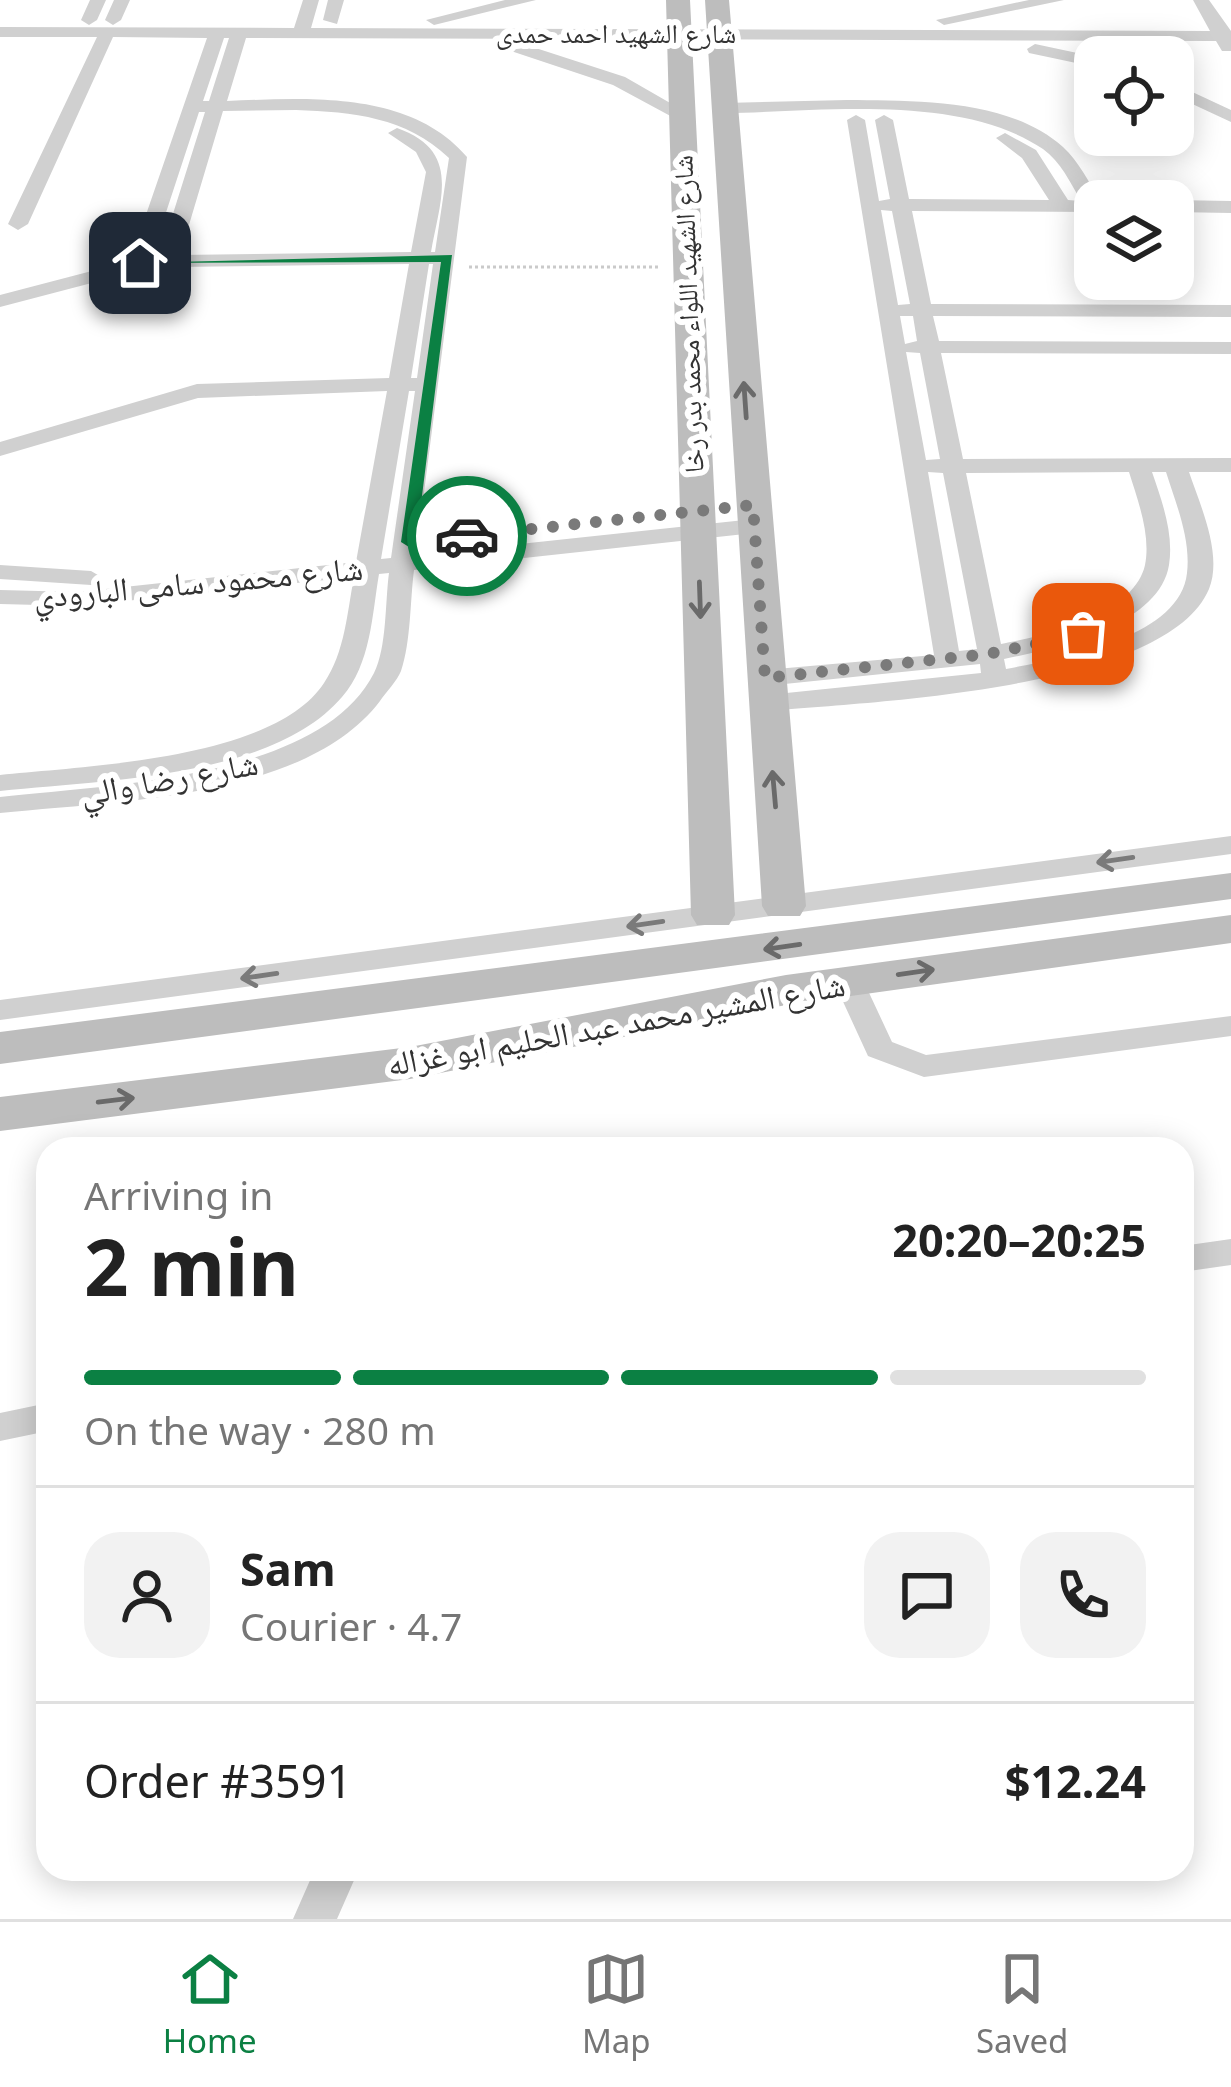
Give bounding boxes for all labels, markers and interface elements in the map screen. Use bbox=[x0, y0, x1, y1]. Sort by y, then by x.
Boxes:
street label: شارع الشهيد احمد حمدى bbox=[496, 14, 736, 51]
map controls bbox=[1074, 36, 1194, 300]
button: locate bbox=[1074, 36, 1194, 156]
street label: شارع الشهيد اللواء محمد بدر رخا bbox=[663, 154, 712, 474]
button: layers bbox=[1074, 180, 1194, 300]
pin bbox=[89, 212, 191, 314]
icon: home bbox=[107, 230, 173, 296]
one-way arrow bbox=[734, 381, 757, 420]
courier bbox=[407, 476, 527, 596]
icon: car bbox=[434, 503, 500, 569]
street label: شارع محمود سامى البارودي bbox=[31, 545, 365, 623]
one-way arrow bbox=[689, 580, 712, 619]
pin bbox=[1032, 583, 1134, 685]
icon: bag bbox=[1050, 601, 1116, 667]
street label: شارع رضا والي bbox=[76, 740, 262, 820]
one-way arrow bbox=[762, 770, 785, 809]
one-way arrow bbox=[1096, 850, 1135, 872]
one-way arrow bbox=[627, 913, 666, 936]
one-way arrow bbox=[763, 936, 802, 959]
street label: شارع المشير محمد عبد الحليم ابو غزاله bbox=[383, 961, 849, 1087]
one-way arrow bbox=[895, 961, 934, 983]
one-way arrow bbox=[240, 966, 279, 988]
one-way arrow bbox=[96, 1088, 135, 1110]
text: Arriving in bbox=[84, 1168, 273, 1221]
text: 20:20–20:25 bbox=[892, 1209, 1146, 1270]
text: 2 min bbox=[84, 1213, 299, 1319]
text: On the way · 280 m bbox=[84, 1403, 436, 1456]
button: person bbox=[84, 1532, 210, 1658]
button: chat bbox=[864, 1532, 990, 1658]
button: phone bbox=[1020, 1532, 1146, 1658]
text: Sam bbox=[240, 1538, 336, 1599]
text: Courier · 4.7 bbox=[240, 1599, 462, 1652]
text: Order #3591 bbox=[84, 1750, 352, 1811]
text: $12.24 bbox=[1005, 1750, 1146, 1811]
tab: Home bbox=[163, 1946, 257, 2063]
tab: Map bbox=[582, 1946, 651, 2063]
tab: Saved bbox=[976, 1946, 1068, 2063]

